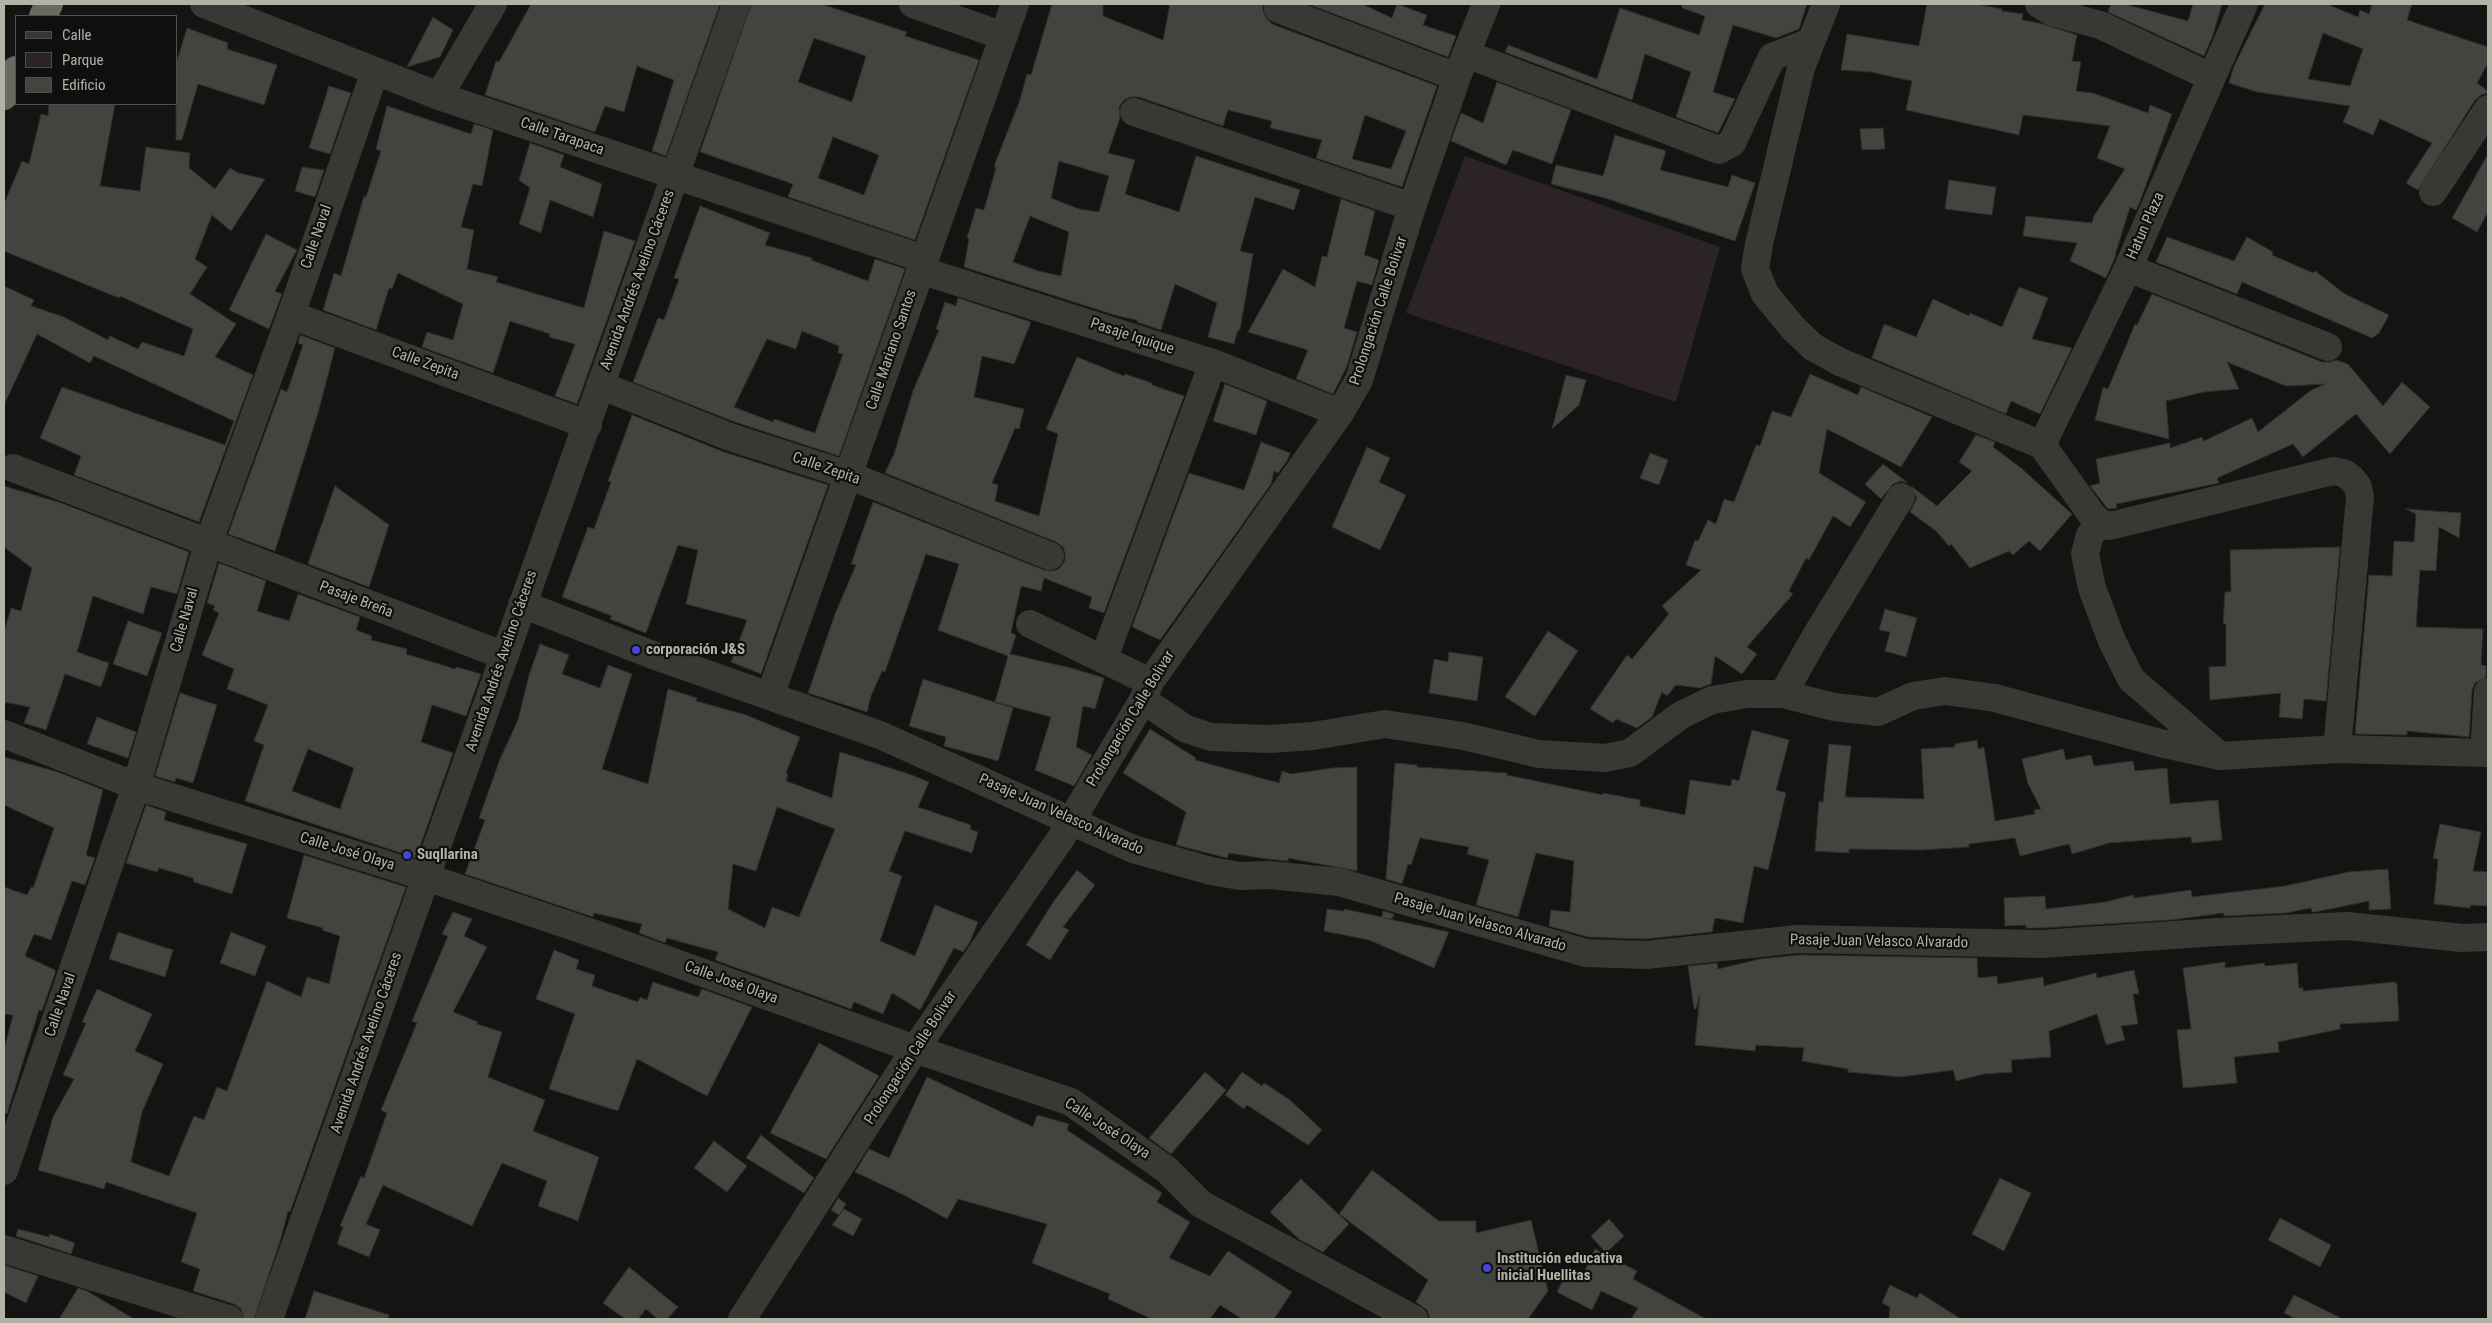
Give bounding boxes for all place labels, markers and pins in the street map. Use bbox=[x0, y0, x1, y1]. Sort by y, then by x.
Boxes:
place label: corporación J&S bbox=[646, 641, 745, 659]
marker: corporación J&S bbox=[630, 644, 642, 656]
place label: Suqllarina bbox=[417, 846, 478, 864]
marker: Suqllarina bbox=[401, 849, 413, 861]
place label: Institución educativa inicial Huellitas bbox=[1497, 1250, 1623, 1285]
marker: Institución educativa inicial Huellitas bbox=[1481, 1262, 1493, 1274]

